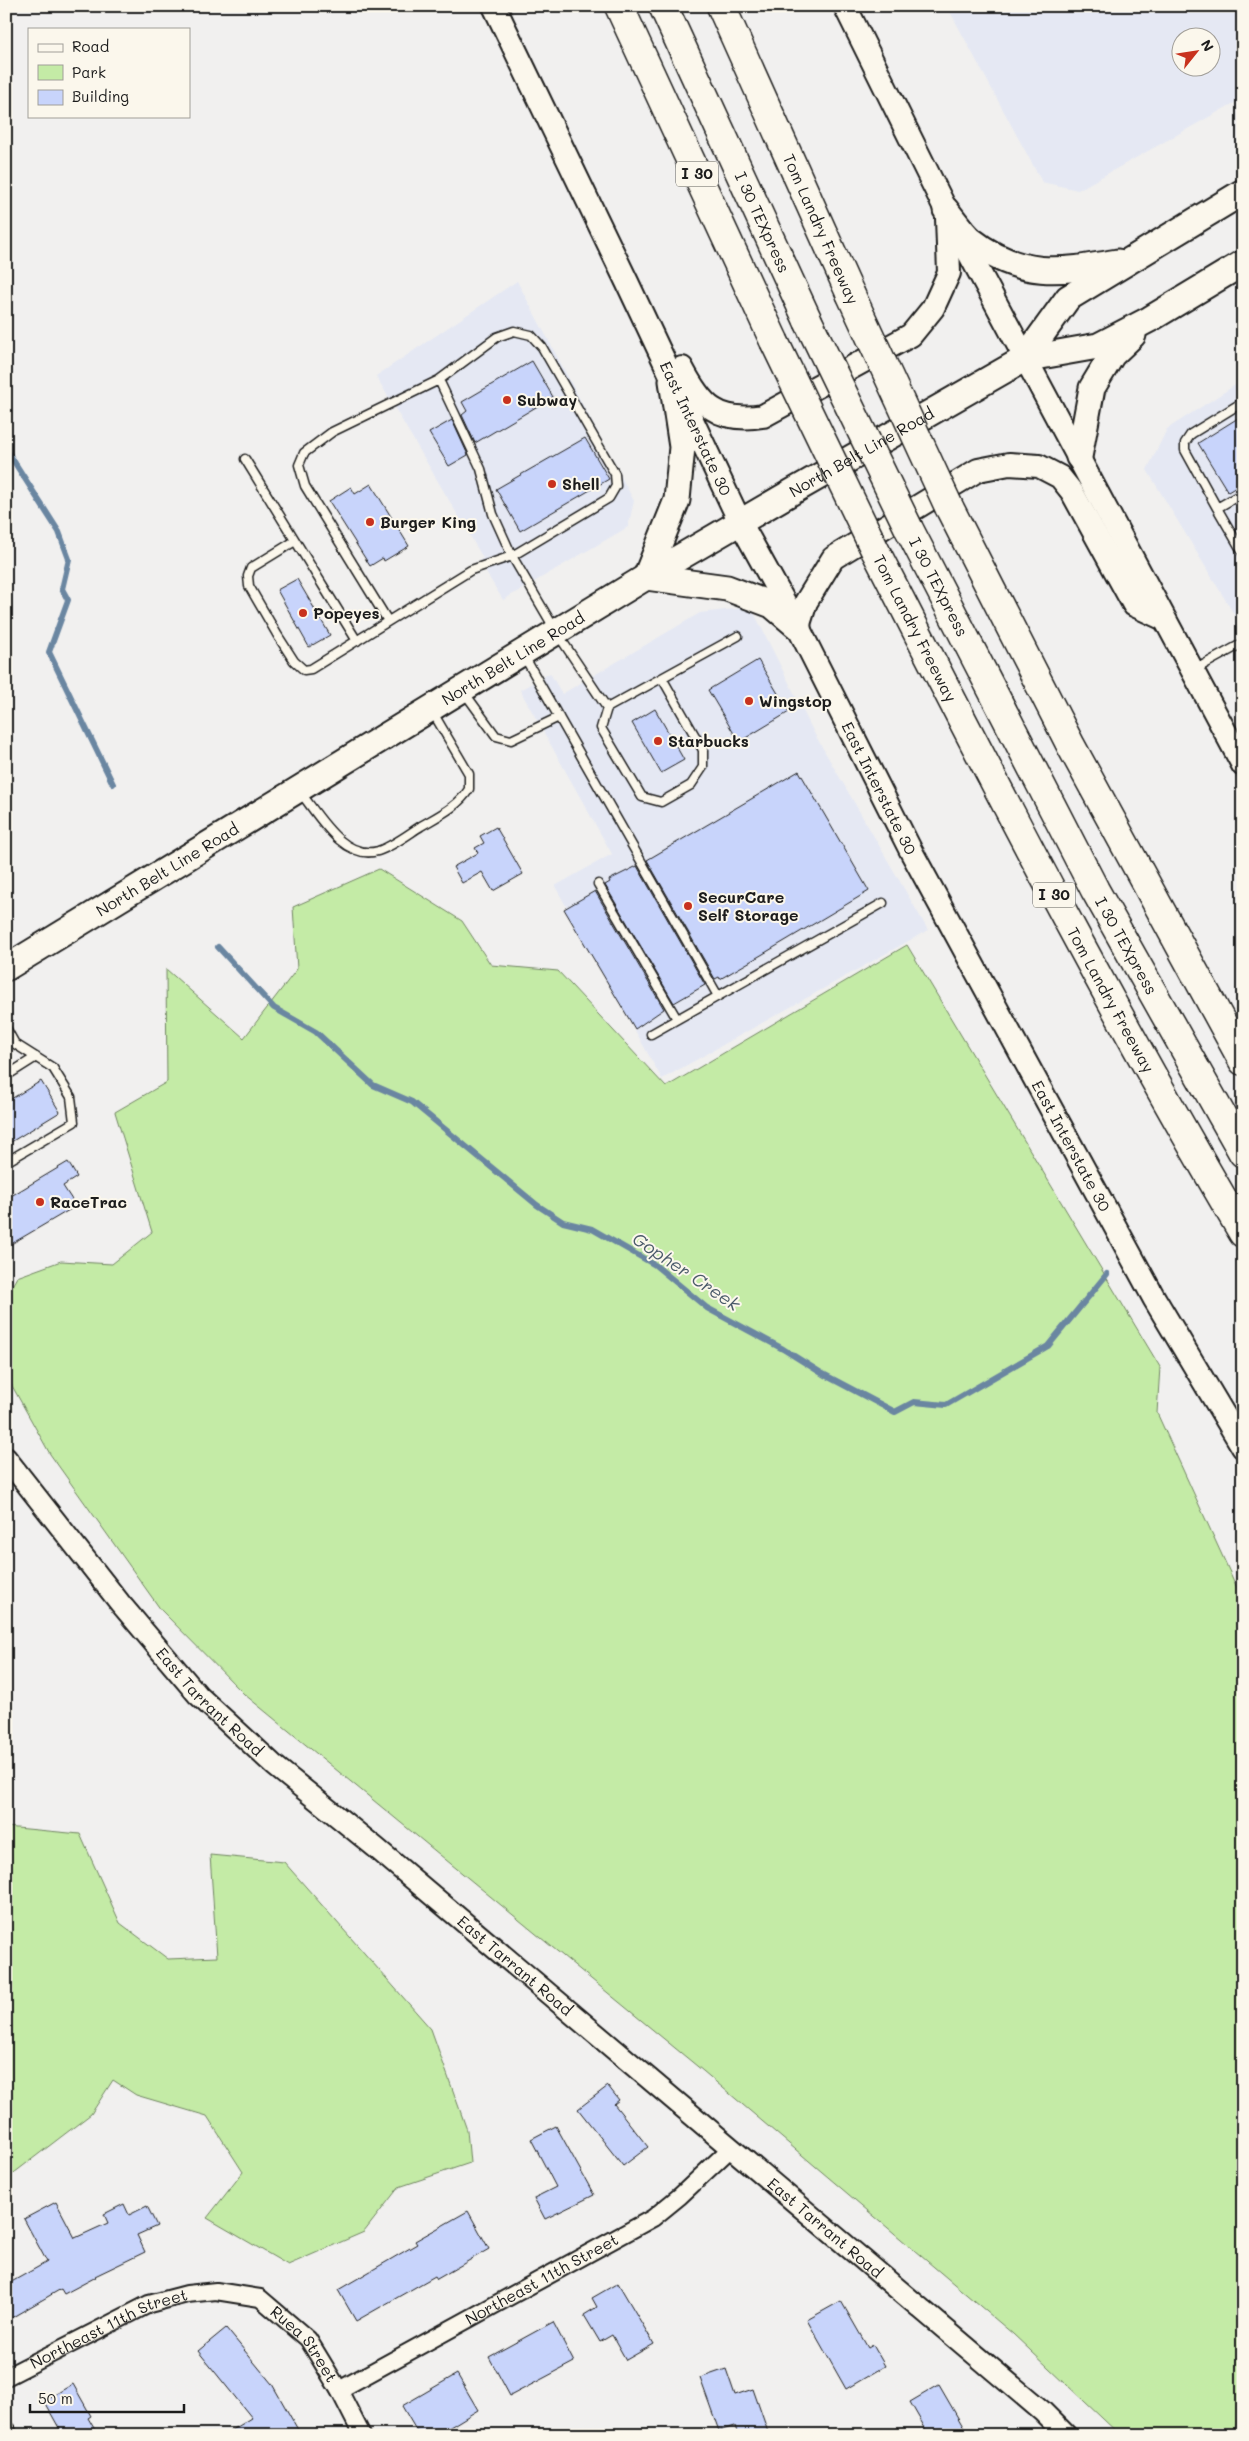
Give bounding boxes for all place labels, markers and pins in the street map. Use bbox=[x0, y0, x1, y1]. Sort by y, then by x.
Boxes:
place label: Subway bbox=[517, 389, 578, 410]
marker: Subway bbox=[501, 394, 513, 406]
place label: Shell bbox=[562, 473, 600, 494]
marker: Shell bbox=[546, 478, 558, 490]
place label: Burger King bbox=[380, 511, 476, 532]
marker: Burger King bbox=[364, 516, 376, 528]
place label: Popeyes bbox=[313, 602, 380, 623]
marker: Popeyes bbox=[297, 607, 309, 619]
place label: Wingstop bbox=[759, 690, 832, 711]
marker: Wingstop bbox=[743, 695, 755, 707]
place label: Starbucks bbox=[668, 730, 749, 751]
marker: Starbucks bbox=[652, 735, 664, 747]
place label: SecurCare Self Storage bbox=[698, 886, 799, 925]
marker: SecurCare Self Storage bbox=[682, 900, 694, 912]
place label: RaceTrac bbox=[50, 1191, 127, 1212]
marker: RaceTrac bbox=[34, 1196, 46, 1208]

